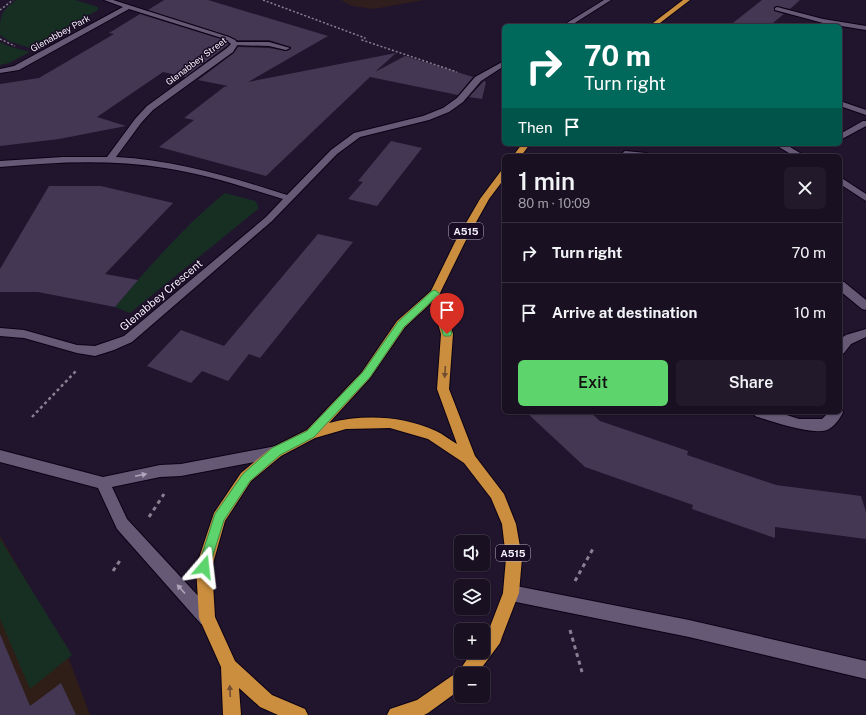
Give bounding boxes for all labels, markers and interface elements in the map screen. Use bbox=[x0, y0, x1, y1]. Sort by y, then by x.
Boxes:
street label: Glenabbey Park bbox=[28, 12, 92, 54]
street label: Glenabbey Street bbox=[163, 34, 229, 87]
text: 70 m bbox=[584, 39, 651, 72]
icon: right bbox=[518, 40, 570, 92]
text: Turn right bbox=[584, 73, 666, 94]
icon: arrive bbox=[561, 116, 583, 138]
text: Then bbox=[518, 119, 553, 136]
text: 1 min bbox=[518, 167, 575, 195]
button: close bbox=[784, 167, 826, 209]
text: 80 m · 10:09 bbox=[518, 196, 590, 211]
road number: A515 bbox=[449, 223, 483, 239]
icon: right bbox=[518, 242, 540, 264]
text: Turn right bbox=[552, 244, 622, 261]
text: 70 m bbox=[791, 244, 826, 261]
street label: Glenabbey Crescent bbox=[117, 257, 205, 333]
pin bbox=[430, 293, 464, 334]
icon: arrive bbox=[436, 299, 458, 321]
icon: arrive bbox=[518, 302, 540, 324]
text: Arrive at destination bbox=[552, 304, 697, 321]
text: 10 m bbox=[794, 304, 826, 321]
button: Exit bbox=[518, 360, 668, 406]
button: Share bbox=[676, 360, 826, 406]
one-way arrow bbox=[441, 366, 448, 378]
one-way arrow bbox=[135, 472, 147, 478]
map controls bbox=[454, 535, 490, 703]
button: sound bbox=[454, 535, 490, 571]
road number: A515 bbox=[496, 545, 530, 561]
position arrow bbox=[183, 546, 225, 588]
button: layers bbox=[454, 579, 490, 615]
one-way arrow bbox=[176, 584, 185, 595]
button: + bbox=[454, 623, 490, 659]
button: − bbox=[454, 667, 490, 703]
one-way arrow bbox=[227, 685, 234, 697]

